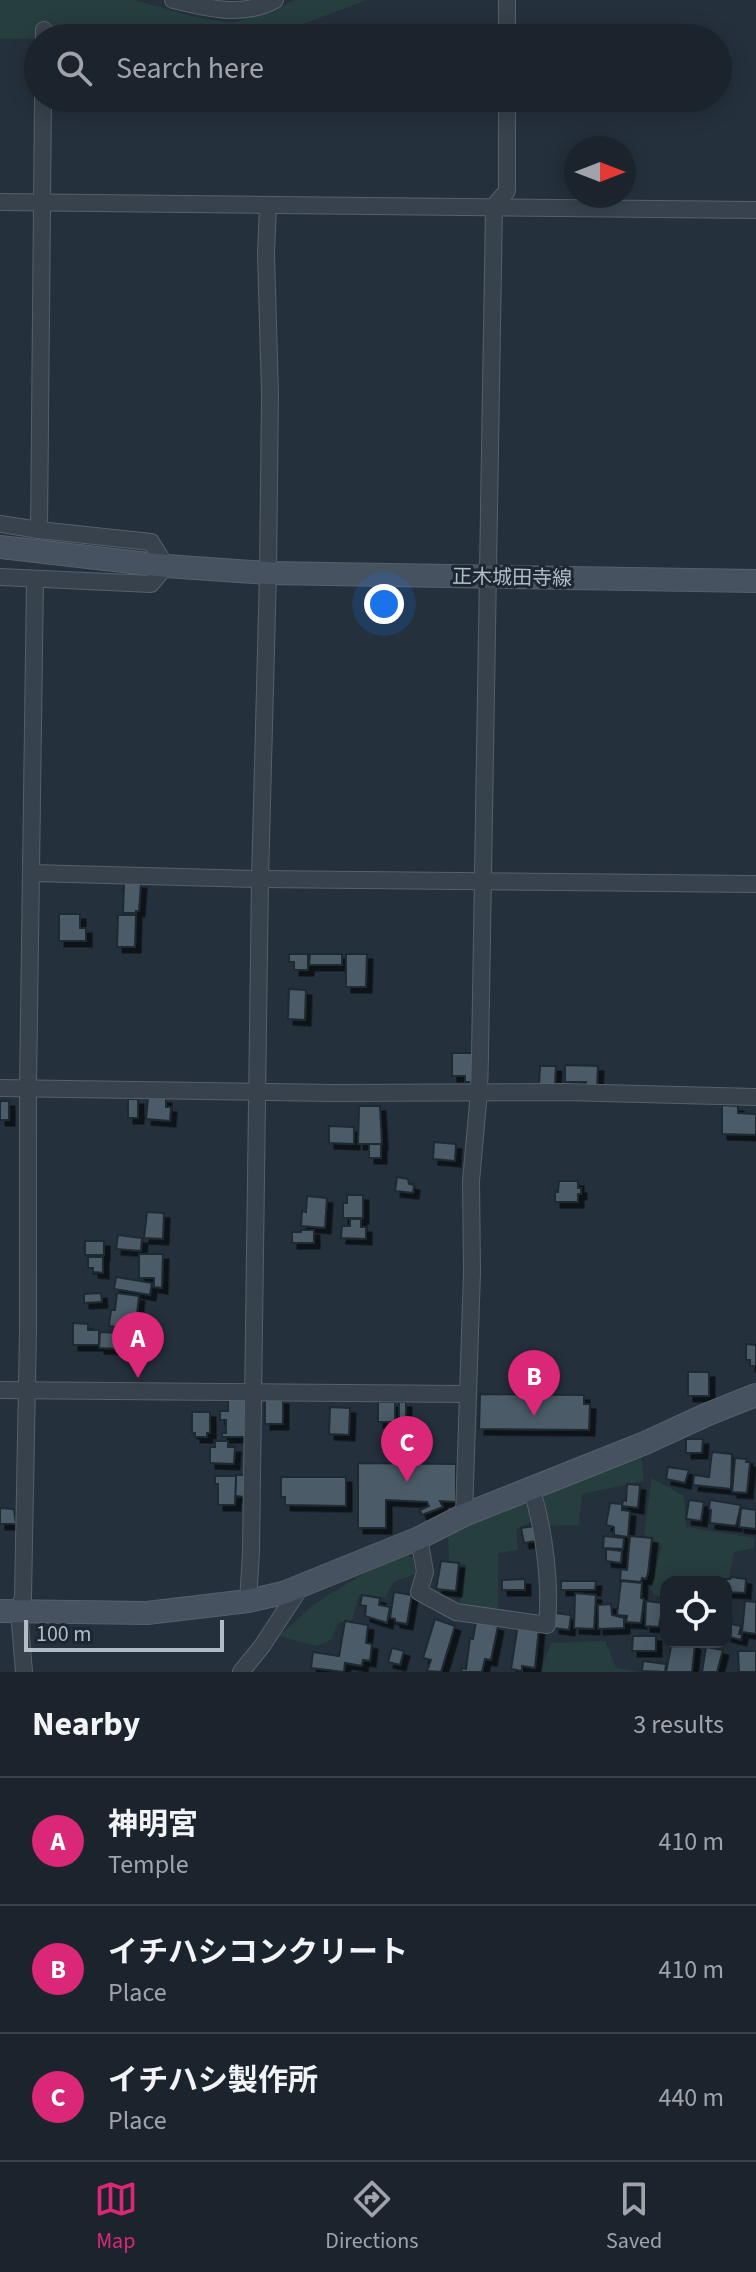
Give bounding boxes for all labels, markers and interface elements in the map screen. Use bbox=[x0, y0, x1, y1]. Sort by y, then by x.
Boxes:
search box bbox=[24, 24, 732, 112]
icon: search bbox=[52, 46, 96, 90]
text: Search here bbox=[116, 47, 264, 90]
north arrow bbox=[564, 136, 636, 208]
street label: 正木城田寺線 bbox=[452, 563, 572, 593]
your location bbox=[364, 584, 404, 624]
pin: A bbox=[112, 1312, 164, 1378]
pin: B bbox=[508, 1350, 560, 1416]
pin: C bbox=[381, 1416, 433, 1482]
map controls bbox=[660, 1576, 732, 1648]
button: locate bbox=[660, 1576, 732, 1648]
scale bar bbox=[24, 1616, 224, 1652]
text: 100 m bbox=[36, 1618, 91, 1650]
text: Nearby bbox=[32, 1700, 140, 1749]
text: 3 results bbox=[633, 1706, 724, 1743]
text: 神明宮 bbox=[108, 1803, 198, 1846]
text: A bbox=[51, 1823, 65, 1860]
text: 410 m bbox=[658, 1823, 724, 1860]
text: Temple bbox=[108, 1846, 189, 1883]
text: イチハシコンクリート bbox=[108, 1931, 408, 1974]
text: B bbox=[50, 1951, 66, 1988]
text: 410 m bbox=[658, 1951, 724, 1988]
text: Place bbox=[108, 1974, 167, 2011]
text: イチハシ製作所 bbox=[108, 2059, 318, 2102]
text: C bbox=[50, 2079, 66, 2116]
text: 440 m bbox=[658, 2079, 724, 2116]
text: Place bbox=[108, 2102, 167, 2139]
tab: Map bbox=[94, 2177, 138, 2257]
tab: Directions bbox=[325, 2177, 418, 2257]
tab: Saved bbox=[606, 2177, 662, 2257]

